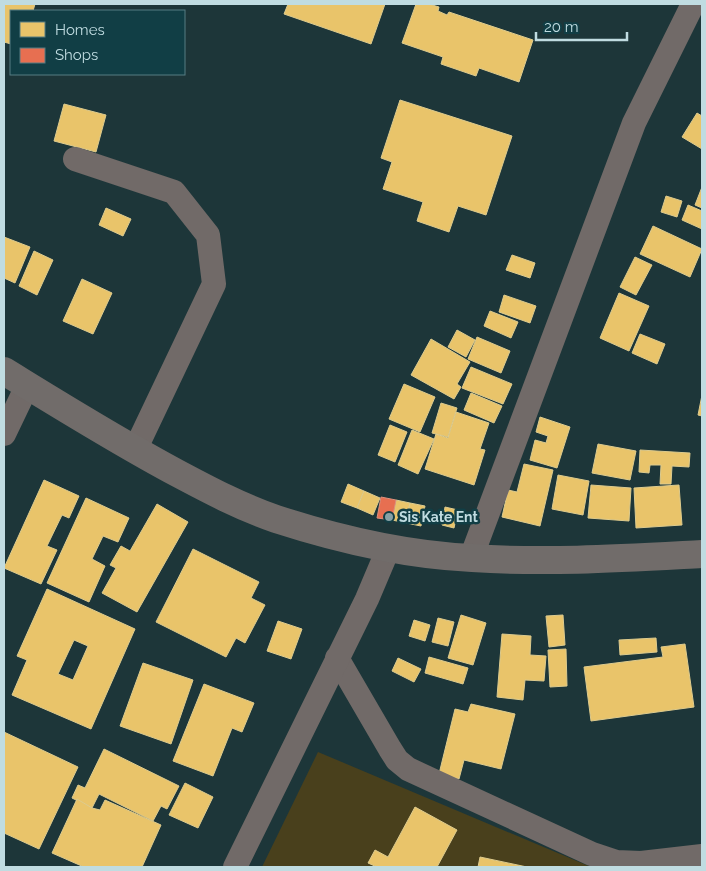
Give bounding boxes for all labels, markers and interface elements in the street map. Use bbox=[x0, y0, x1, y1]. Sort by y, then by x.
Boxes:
legend bbox=[10, 10, 185, 75]
scale bar bbox=[536, 10, 627, 42]
text: 20 m bbox=[544, 18, 579, 36]
text: Homes bbox=[55, 21, 105, 39]
text: Shops bbox=[55, 46, 98, 64]
place label: Sis Kate Ent bbox=[399, 509, 479, 525]
marker: Sis Kate Ent bbox=[383, 511, 395, 523]

